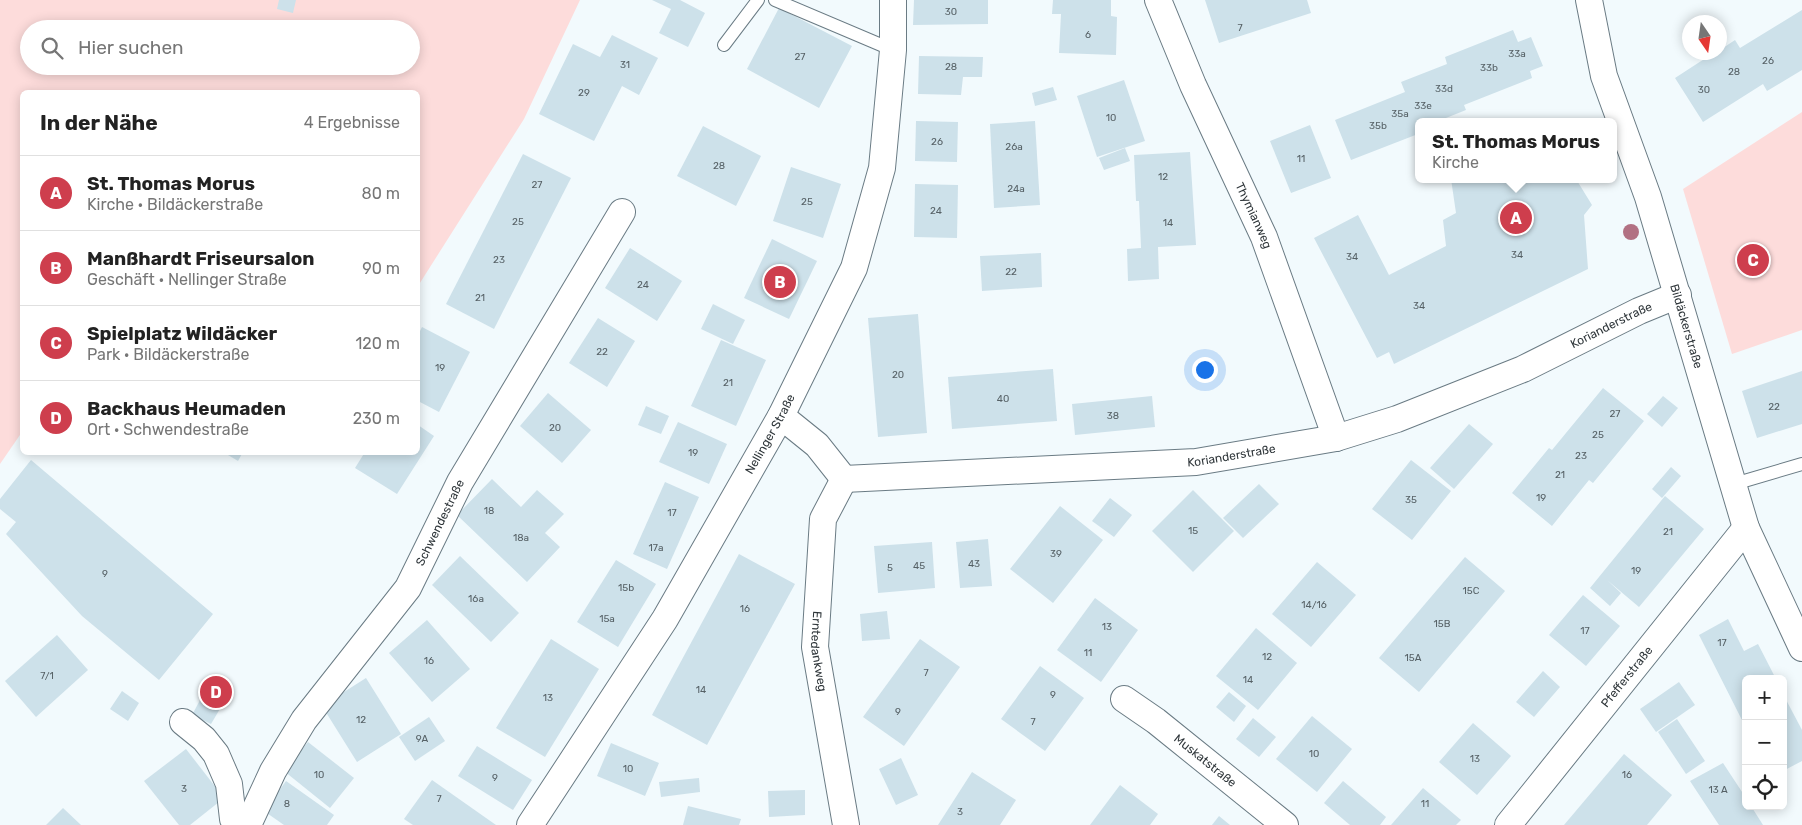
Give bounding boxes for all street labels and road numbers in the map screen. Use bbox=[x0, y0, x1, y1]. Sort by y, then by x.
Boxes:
street label: Thymianweg bbox=[1233, 180, 1275, 251]
street label: Bildäckerstraße bbox=[1667, 282, 1705, 370]
street label: Korianderstraße bbox=[1568, 299, 1654, 351]
street label: Nellinger Straße bbox=[742, 392, 798, 477]
street label: Korianderstraße bbox=[1187, 441, 1277, 469]
street label: Schwendestraße bbox=[413, 477, 467, 568]
street label: Erntedankweg bbox=[808, 611, 830, 693]
street label: Pfefferstraße bbox=[1598, 643, 1656, 710]
street label: Muskatstraße bbox=[1171, 731, 1239, 790]

